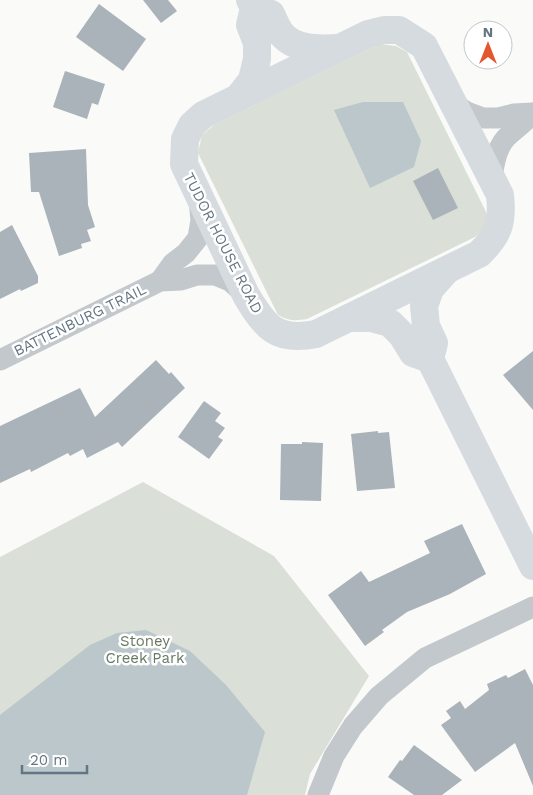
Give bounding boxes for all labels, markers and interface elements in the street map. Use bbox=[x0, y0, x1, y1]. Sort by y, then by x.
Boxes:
north arrow bbox=[463, 20, 513, 70]
text: N bbox=[483, 24, 493, 40]
street label: TUDOR HOUSE ROAD bbox=[180, 170, 266, 316]
street label: BATTENBURG TRAIL bbox=[11, 280, 149, 360]
park label: Stoney Creek Park bbox=[105, 632, 185, 667]
scale bar bbox=[22, 742, 88, 774]
text: 20 m bbox=[30, 751, 68, 769]

